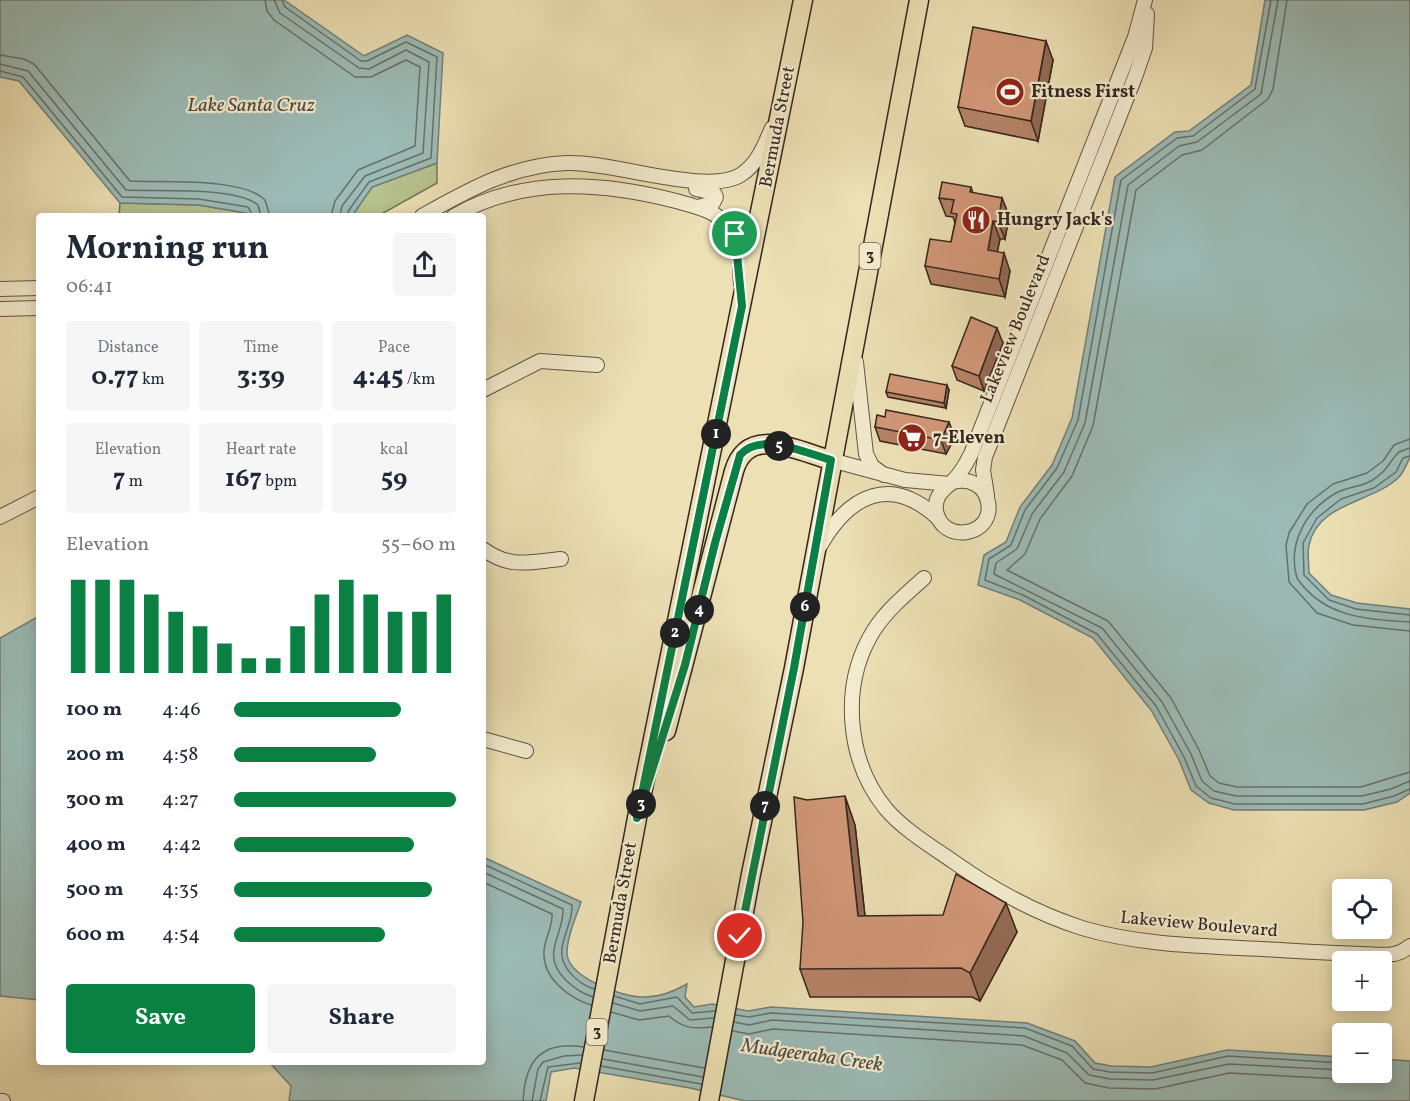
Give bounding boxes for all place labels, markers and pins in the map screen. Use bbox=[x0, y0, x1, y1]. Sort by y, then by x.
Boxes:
sports icon: Fitness First bbox=[994, 76, 1026, 108]
place label: Fitness First bbox=[1031, 80, 1135, 105]
restaurant icon: Hungry Jack's bbox=[960, 204, 992, 236]
pin bbox=[709, 208, 760, 259]
place label: Hungry Jack's bbox=[997, 208, 1113, 233]
pin: 1 bbox=[701, 419, 731, 449]
supermarket icon: 7-Eleven bbox=[896, 422, 928, 454]
place label: 7-Eleven bbox=[933, 426, 1005, 451]
pin: 5 bbox=[764, 431, 794, 461]
pin: 6 bbox=[790, 592, 820, 622]
pin: 4 bbox=[684, 595, 714, 625]
pin: 2 bbox=[660, 618, 690, 648]
pin: 3 bbox=[626, 789, 656, 819]
pin: 7 bbox=[750, 791, 780, 821]
pin bbox=[714, 910, 765, 961]

